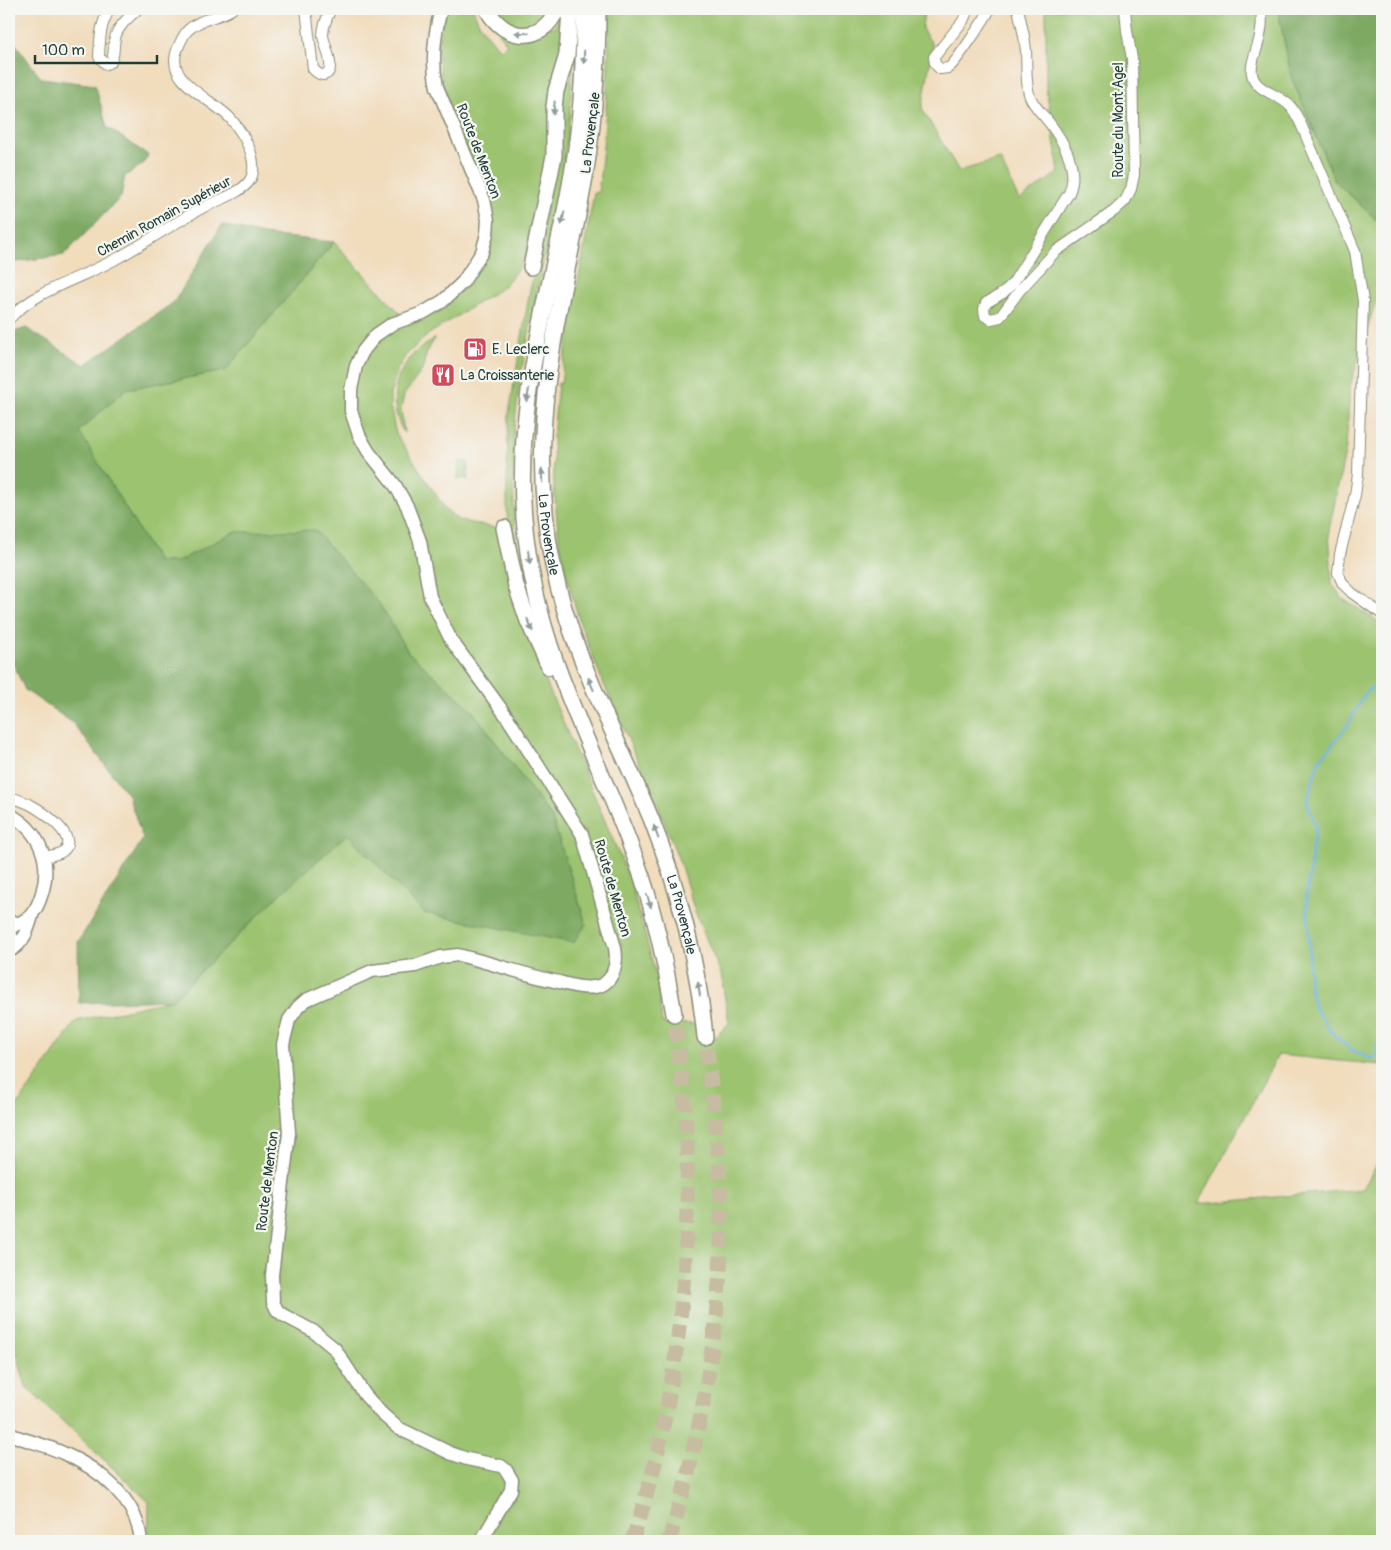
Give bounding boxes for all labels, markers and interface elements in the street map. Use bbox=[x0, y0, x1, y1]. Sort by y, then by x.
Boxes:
one-way arrow bbox=[514, 29, 530, 37]
scale bar bbox=[35, 32, 158, 64]
text: 100 m bbox=[42, 41, 85, 60]
one-way arrow bbox=[579, 50, 587, 66]
street label: Route du Mont Agel bbox=[1110, 62, 1127, 178]
street label: La Provençale bbox=[577, 91, 604, 175]
one-way arrow bbox=[550, 100, 558, 116]
street label: Route de Menton bbox=[453, 101, 505, 201]
street label: Chemin Romain Supérieur bbox=[94, 172, 234, 260]
one-way arrow bbox=[559, 211, 567, 226]
fuel station icon: E. Leclerc bbox=[462, 336, 488, 362]
place label: E. Leclerc bbox=[492, 341, 550, 358]
restaurant icon: La Croissanterie bbox=[430, 362, 456, 388]
place label: La Croissanterie bbox=[460, 367, 554, 384]
one-way arrow bbox=[524, 387, 532, 403]
one-way arrow bbox=[538, 467, 546, 483]
street label: La Provençale bbox=[534, 493, 563, 577]
one-way arrow bbox=[526, 549, 534, 565]
one-way arrow bbox=[527, 618, 535, 632]
one-way arrow bbox=[587, 676, 595, 691]
one-way arrow bbox=[652, 825, 659, 840]
street label: Route de Menton bbox=[590, 837, 635, 939]
street label: La Provençale bbox=[662, 872, 700, 956]
one-way arrow bbox=[646, 894, 654, 909]
one-way arrow bbox=[694, 981, 702, 997]
street label: Route de Menton bbox=[253, 1130, 282, 1232]

